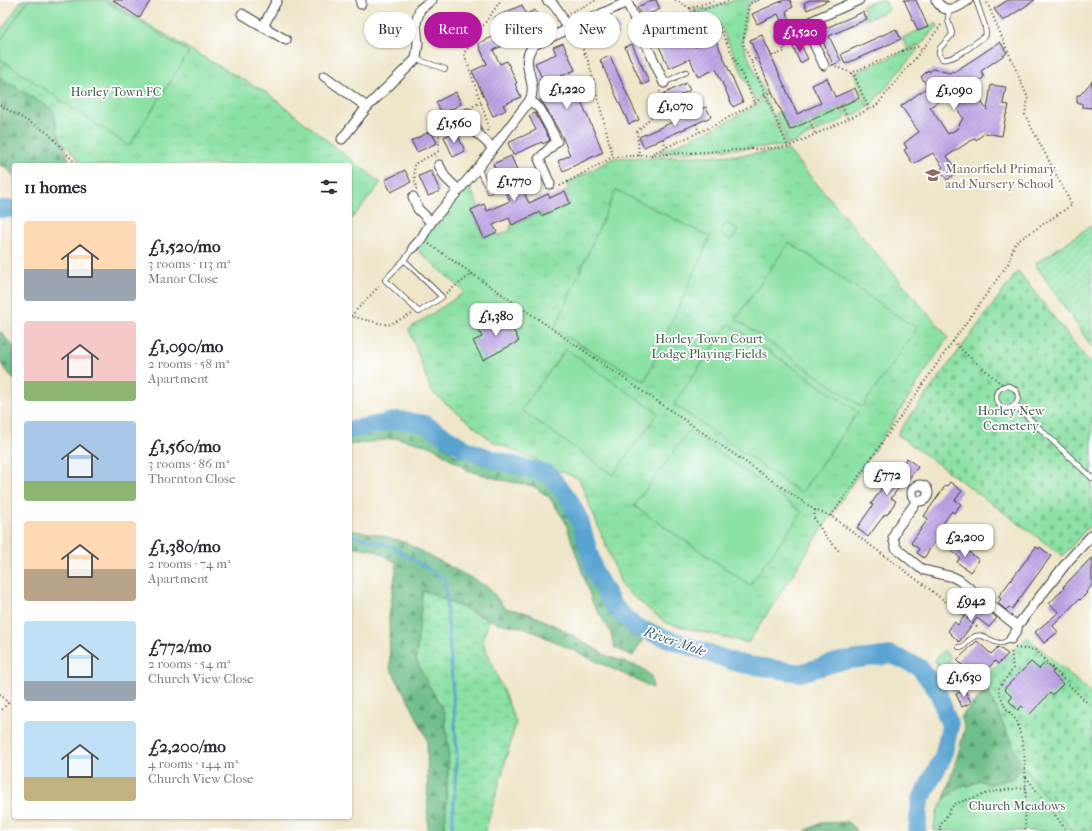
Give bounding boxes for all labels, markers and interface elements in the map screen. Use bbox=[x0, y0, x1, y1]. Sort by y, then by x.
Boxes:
chip: Buy bbox=[364, 12, 416, 48]
chip: Rent bbox=[424, 12, 482, 48]
chip: Filters bbox=[490, 12, 557, 48]
chip: New bbox=[565, 12, 620, 48]
chip: Apartment bbox=[628, 12, 722, 48]
pin: £1,520 bbox=[767, 19, 833, 53]
text: £1,520 bbox=[783, 24, 817, 39]
pin: £1,220 bbox=[534, 76, 600, 110]
pin: £1,090 bbox=[921, 77, 987, 111]
text: £1,220 bbox=[549, 81, 585, 96]
text: £1,090 bbox=[935, 82, 973, 97]
park label: Horley Town FC bbox=[70, 84, 162, 99]
pin: £1,070 bbox=[642, 93, 708, 127]
text: £1,070 bbox=[657, 98, 693, 113]
pin: £1,560 bbox=[421, 110, 487, 144]
text: £1,560 bbox=[436, 115, 472, 130]
place label: Manorfield Primary and Nursery School bbox=[945, 161, 1057, 191]
school or university icon: Manorfield Primary and Nursery School bbox=[924, 166, 942, 184]
pin: £1,770 bbox=[481, 168, 547, 202]
text: £1,770 bbox=[497, 173, 531, 188]
icon: filters bbox=[318, 176, 340, 198]
text: 11 homes bbox=[24, 177, 87, 197]
text: £1,520/mo bbox=[148, 236, 221, 256]
icon: home bbox=[56, 237, 104, 285]
text: 3 rooms · 113 m² bbox=[148, 256, 230, 271]
text: Manor Close bbox=[148, 271, 218, 286]
pin: £1,380 bbox=[463, 303, 529, 337]
text: £1,380 bbox=[479, 308, 513, 323]
park label: Horley Town Court Lodge Playing Fields bbox=[651, 331, 767, 361]
text: £1,090/mo bbox=[148, 336, 223, 356]
icon: home bbox=[56, 337, 104, 385]
text: 2 rooms · 58 m² bbox=[148, 356, 229, 371]
text: Apartment bbox=[148, 371, 209, 386]
park label: Horley New Cemetery bbox=[977, 403, 1045, 433]
text: £1,560/mo bbox=[148, 436, 221, 456]
icon: home bbox=[56, 437, 104, 485]
text: 3 rooms · 86 m² bbox=[148, 456, 229, 471]
pin: £772 bbox=[863, 462, 911, 496]
text: £772 bbox=[873, 467, 901, 482]
text: Thornton Close bbox=[148, 471, 235, 486]
pin: £2,200 bbox=[932, 524, 998, 558]
text: £2,200 bbox=[945, 529, 985, 544]
text: £1,380/mo bbox=[148, 536, 221, 556]
icon: home bbox=[56, 537, 104, 585]
text: 2 rooms · 74 m² bbox=[148, 556, 231, 571]
text: Apartment bbox=[148, 571, 209, 586]
pin: £942 bbox=[947, 588, 995, 622]
text: £942 bbox=[956, 593, 986, 608]
water label: River Mole bbox=[641, 623, 708, 660]
text: £772/mo bbox=[148, 636, 211, 656]
icon: home bbox=[56, 637, 104, 685]
text: 2 rooms · 54 m² bbox=[148, 656, 230, 671]
pin: £1,630 bbox=[931, 664, 997, 698]
text: £1,630 bbox=[946, 669, 982, 684]
text: Church View Close bbox=[148, 671, 254, 686]
text: £2,200/mo bbox=[148, 736, 226, 756]
icon: home bbox=[56, 737, 104, 785]
text: 4 rooms · 144 m² bbox=[148, 756, 238, 771]
text: Church View Close bbox=[148, 771, 254, 786]
park label: Church Meadows bbox=[969, 798, 1065, 813]

